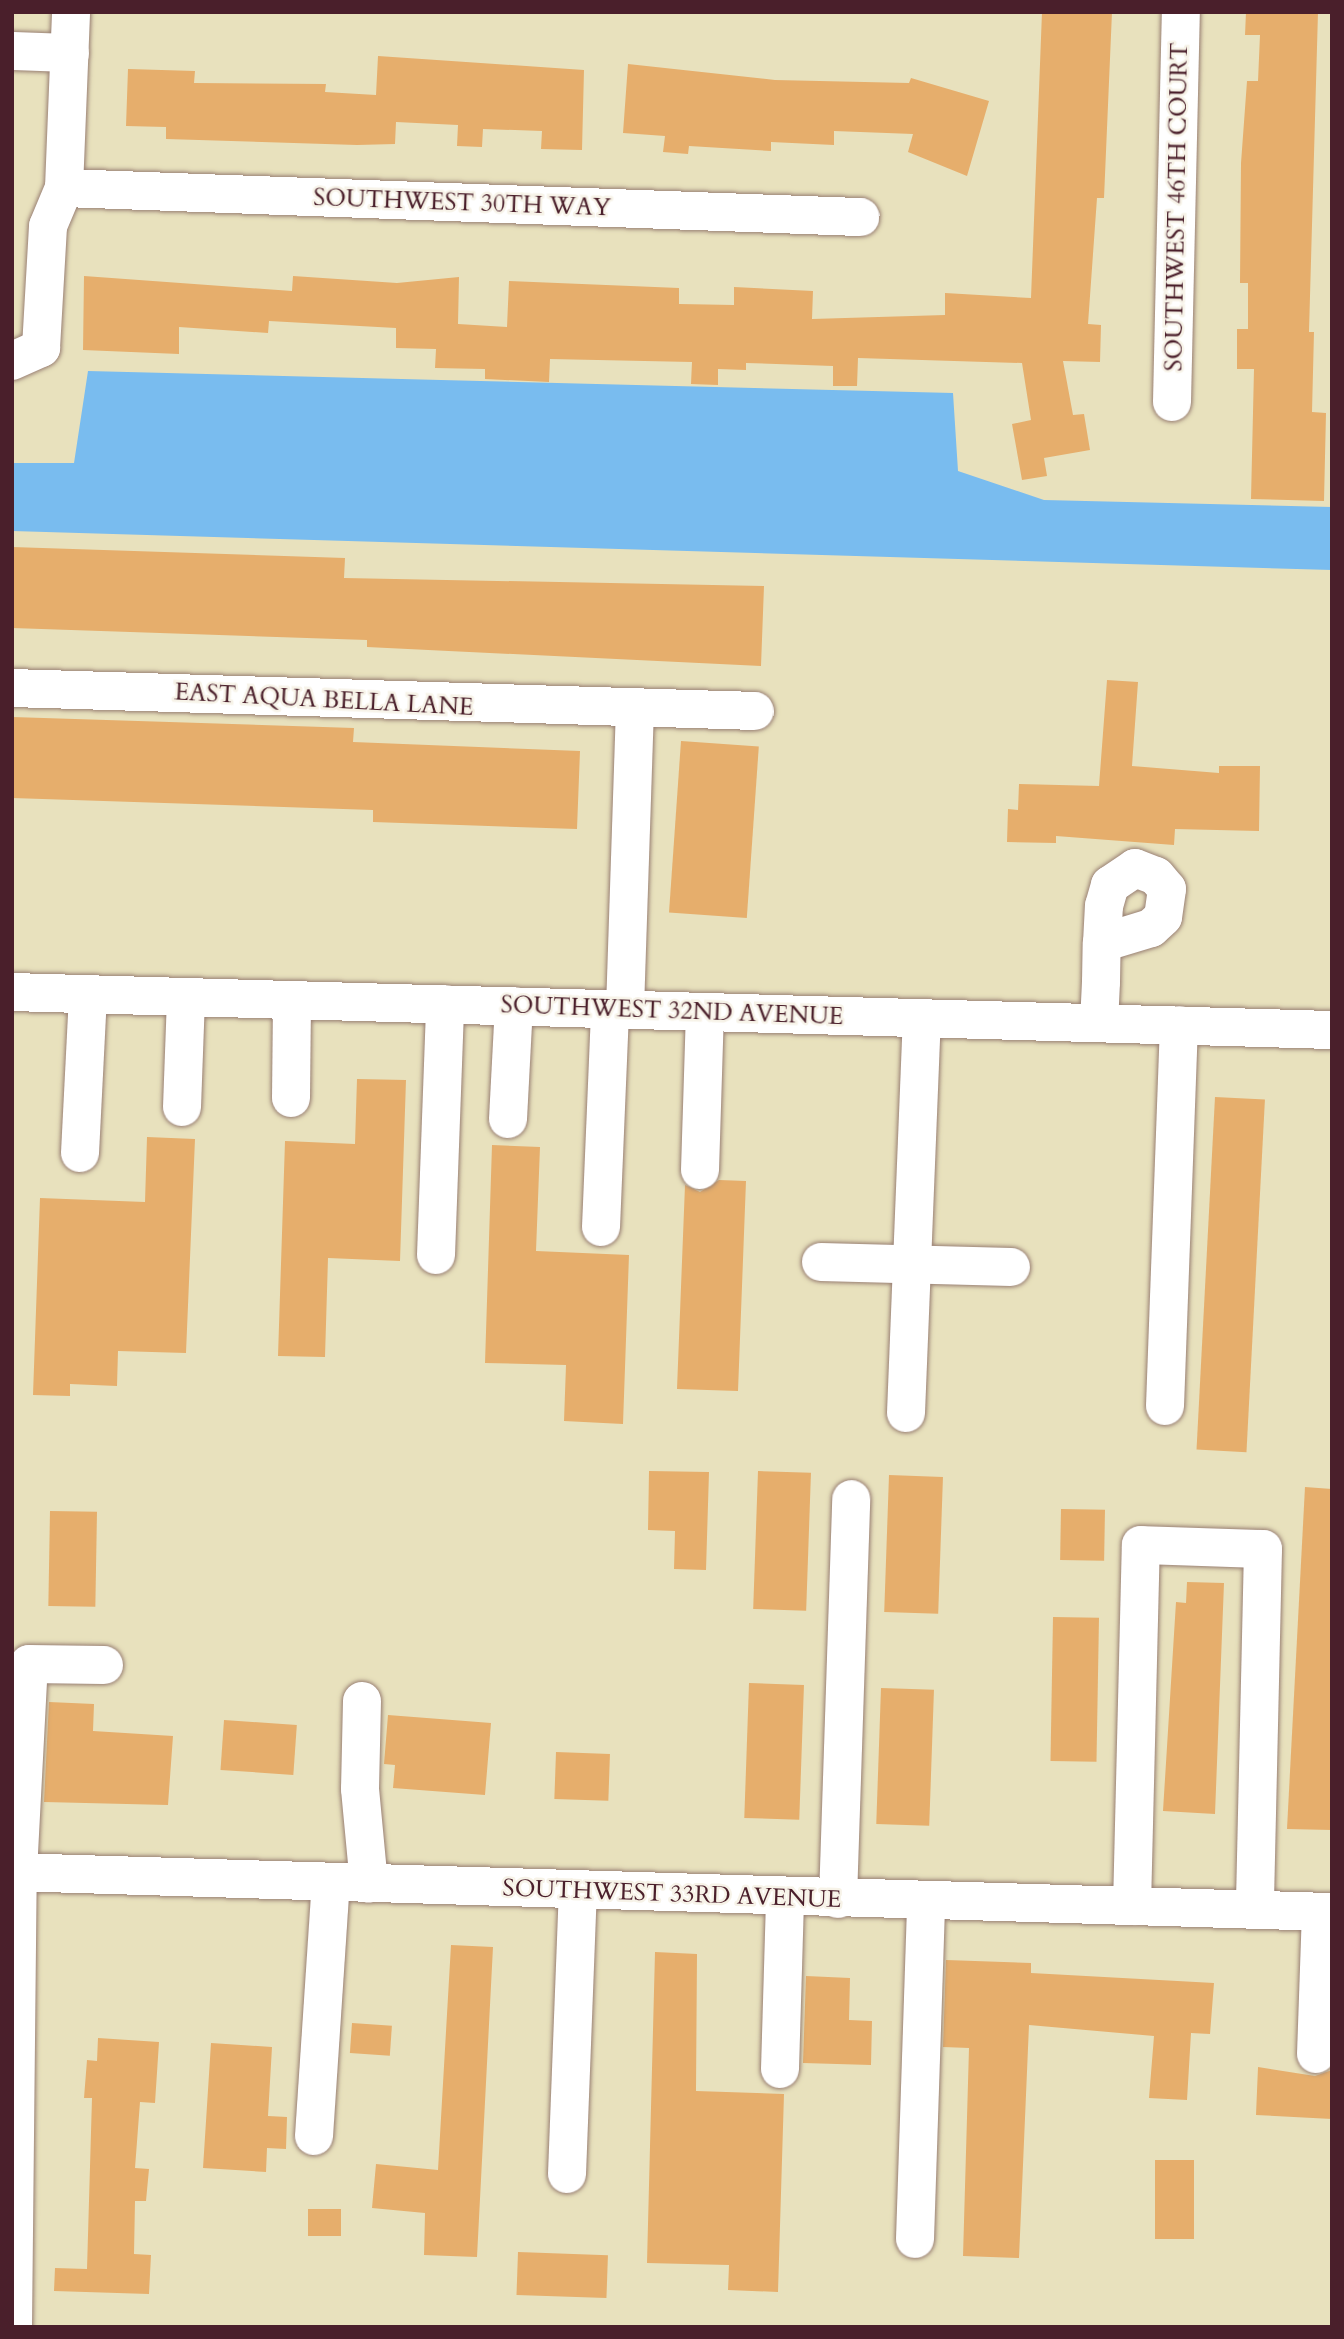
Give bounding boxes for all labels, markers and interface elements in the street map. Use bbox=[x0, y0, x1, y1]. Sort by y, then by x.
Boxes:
street label: SOUTHWEST 46TH COURT bbox=[1160, 42, 1194, 372]
street label: SOUTHWEST 30TH WAY bbox=[313, 183, 611, 223]
street label: EAST AQUA BELLA LANE bbox=[174, 678, 474, 722]
street label: SOUTHWEST 32ND AVENUE bbox=[500, 991, 844, 1031]
street label: SOUTHWEST 33RD AVENUE bbox=[502, 1874, 842, 1914]

